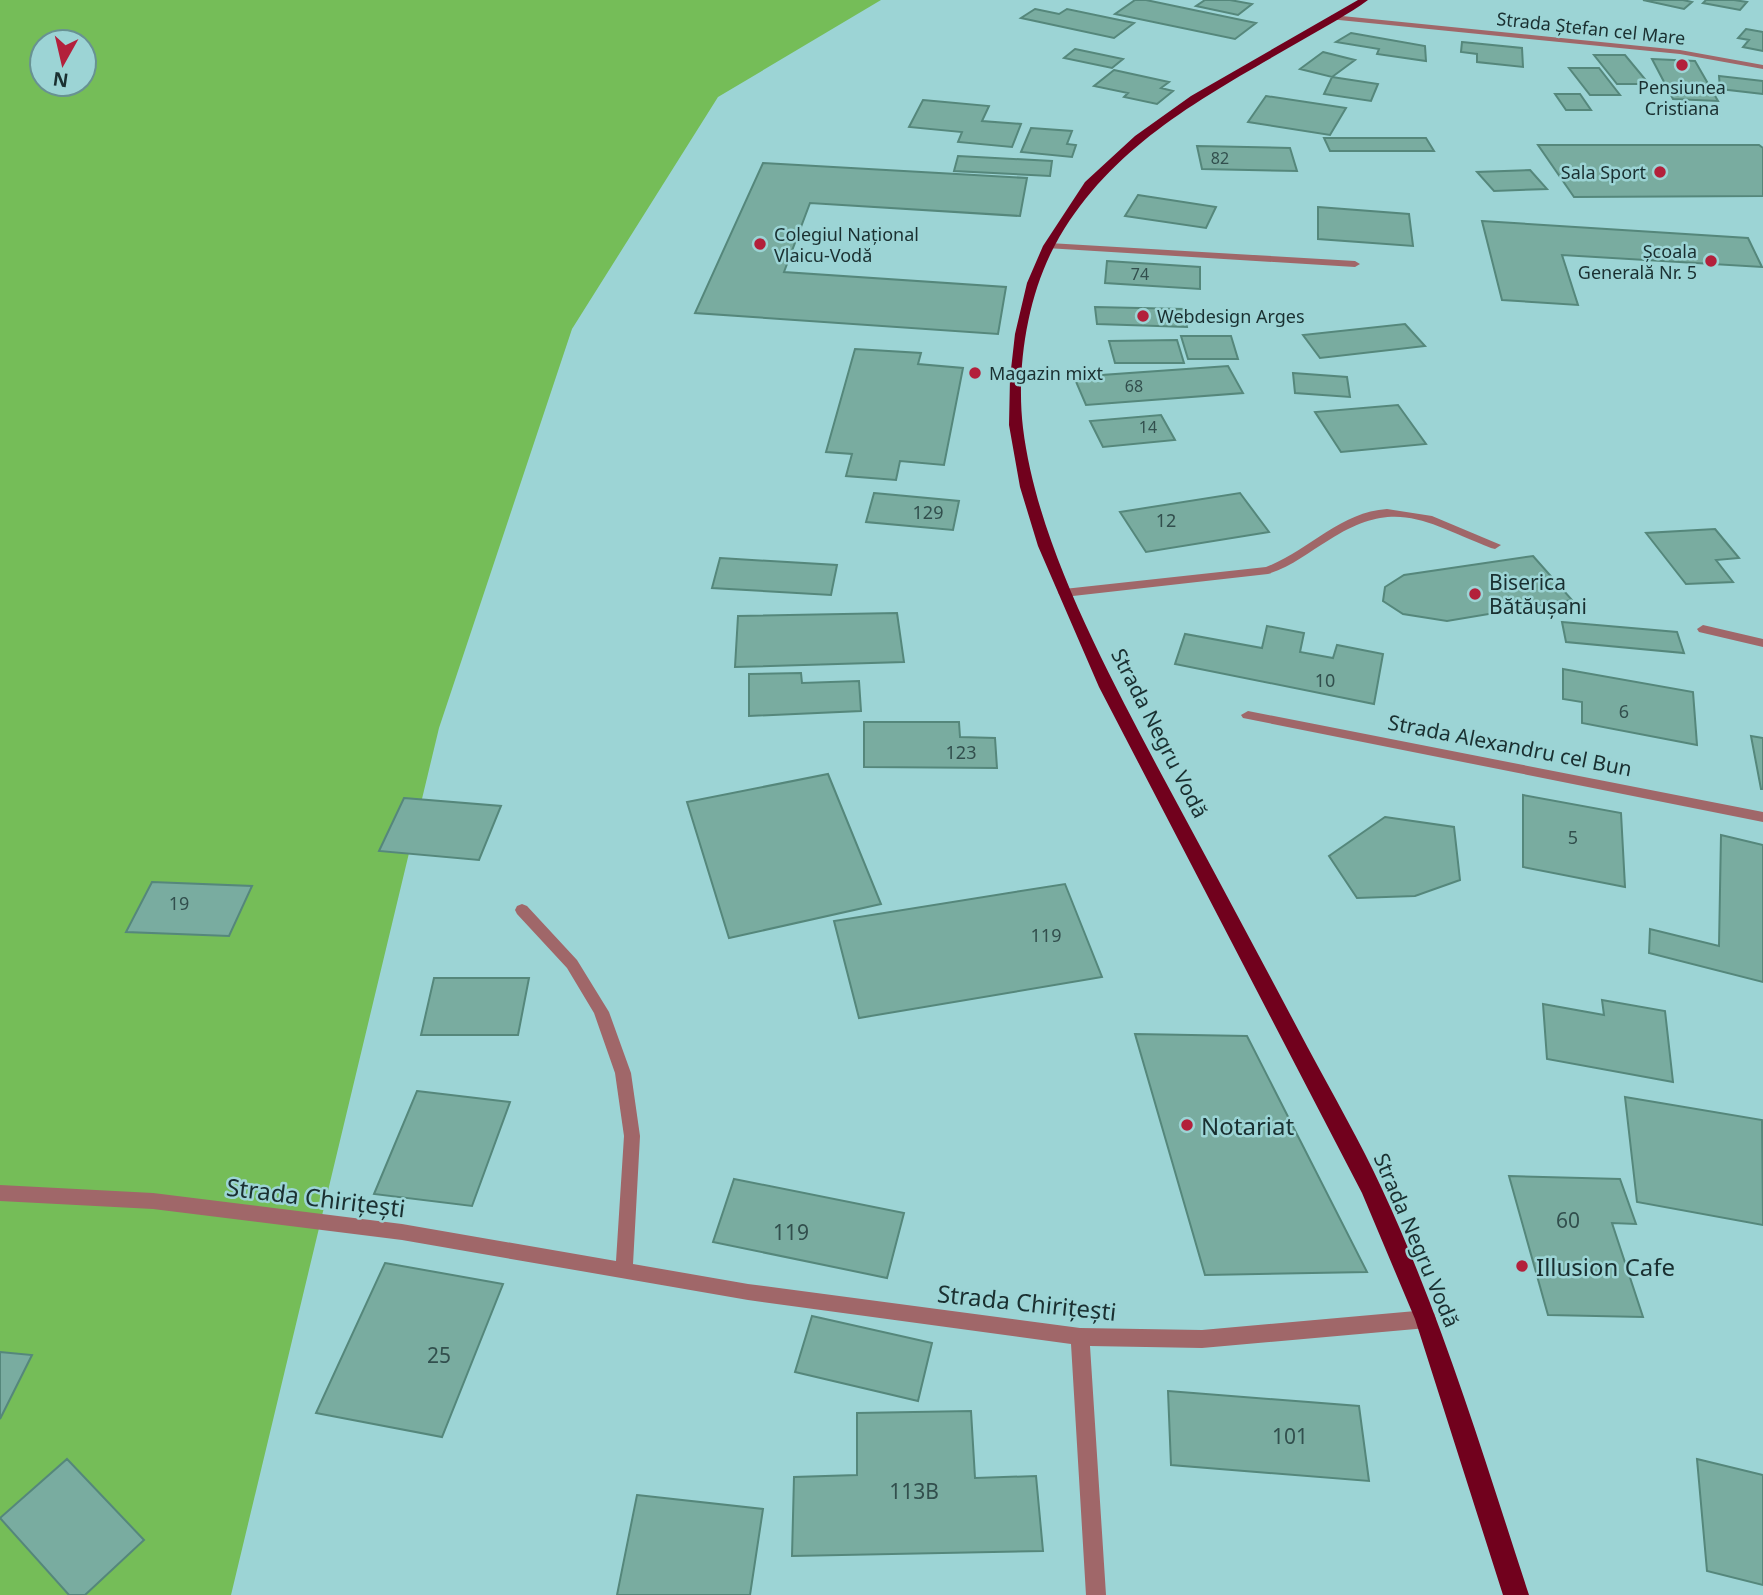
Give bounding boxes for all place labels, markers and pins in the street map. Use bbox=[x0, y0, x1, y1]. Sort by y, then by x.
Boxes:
marker: Pensiunea Cristiana bbox=[1674, 57, 1690, 73]
place label: Pensiunea Cristiana bbox=[1638, 75, 1726, 120]
place label: Sala Sport bbox=[1561, 160, 1646, 184]
marker: Sala Sport bbox=[1652, 164, 1668, 180]
place label: Colegiul Național Vlaicu-Vodă bbox=[774, 222, 919, 267]
marker: Colegiul Național Vlaicu-Vodă bbox=[752, 236, 768, 252]
place label: Școala Generală Nr. 5 bbox=[1578, 239, 1697, 284]
marker: Școala Generală Nr. 5 bbox=[1703, 253, 1719, 269]
place label: Webdesign Arges bbox=[1157, 304, 1305, 328]
marker: Webdesign Arges bbox=[1135, 308, 1151, 324]
place label: Magazin mixt bbox=[989, 361, 1103, 385]
marker: Magazin mixt bbox=[967, 365, 983, 381]
place label: Biserica Bătăușani bbox=[1489, 568, 1587, 620]
marker: Biserica Bătăușani bbox=[1467, 586, 1483, 602]
place label: Notariat bbox=[1201, 1109, 1294, 1142]
marker: Notariat bbox=[1179, 1117, 1195, 1133]
place label: Illusion Cafe bbox=[1536, 1250, 1675, 1283]
marker: Illusion Cafe bbox=[1514, 1258, 1530, 1274]

